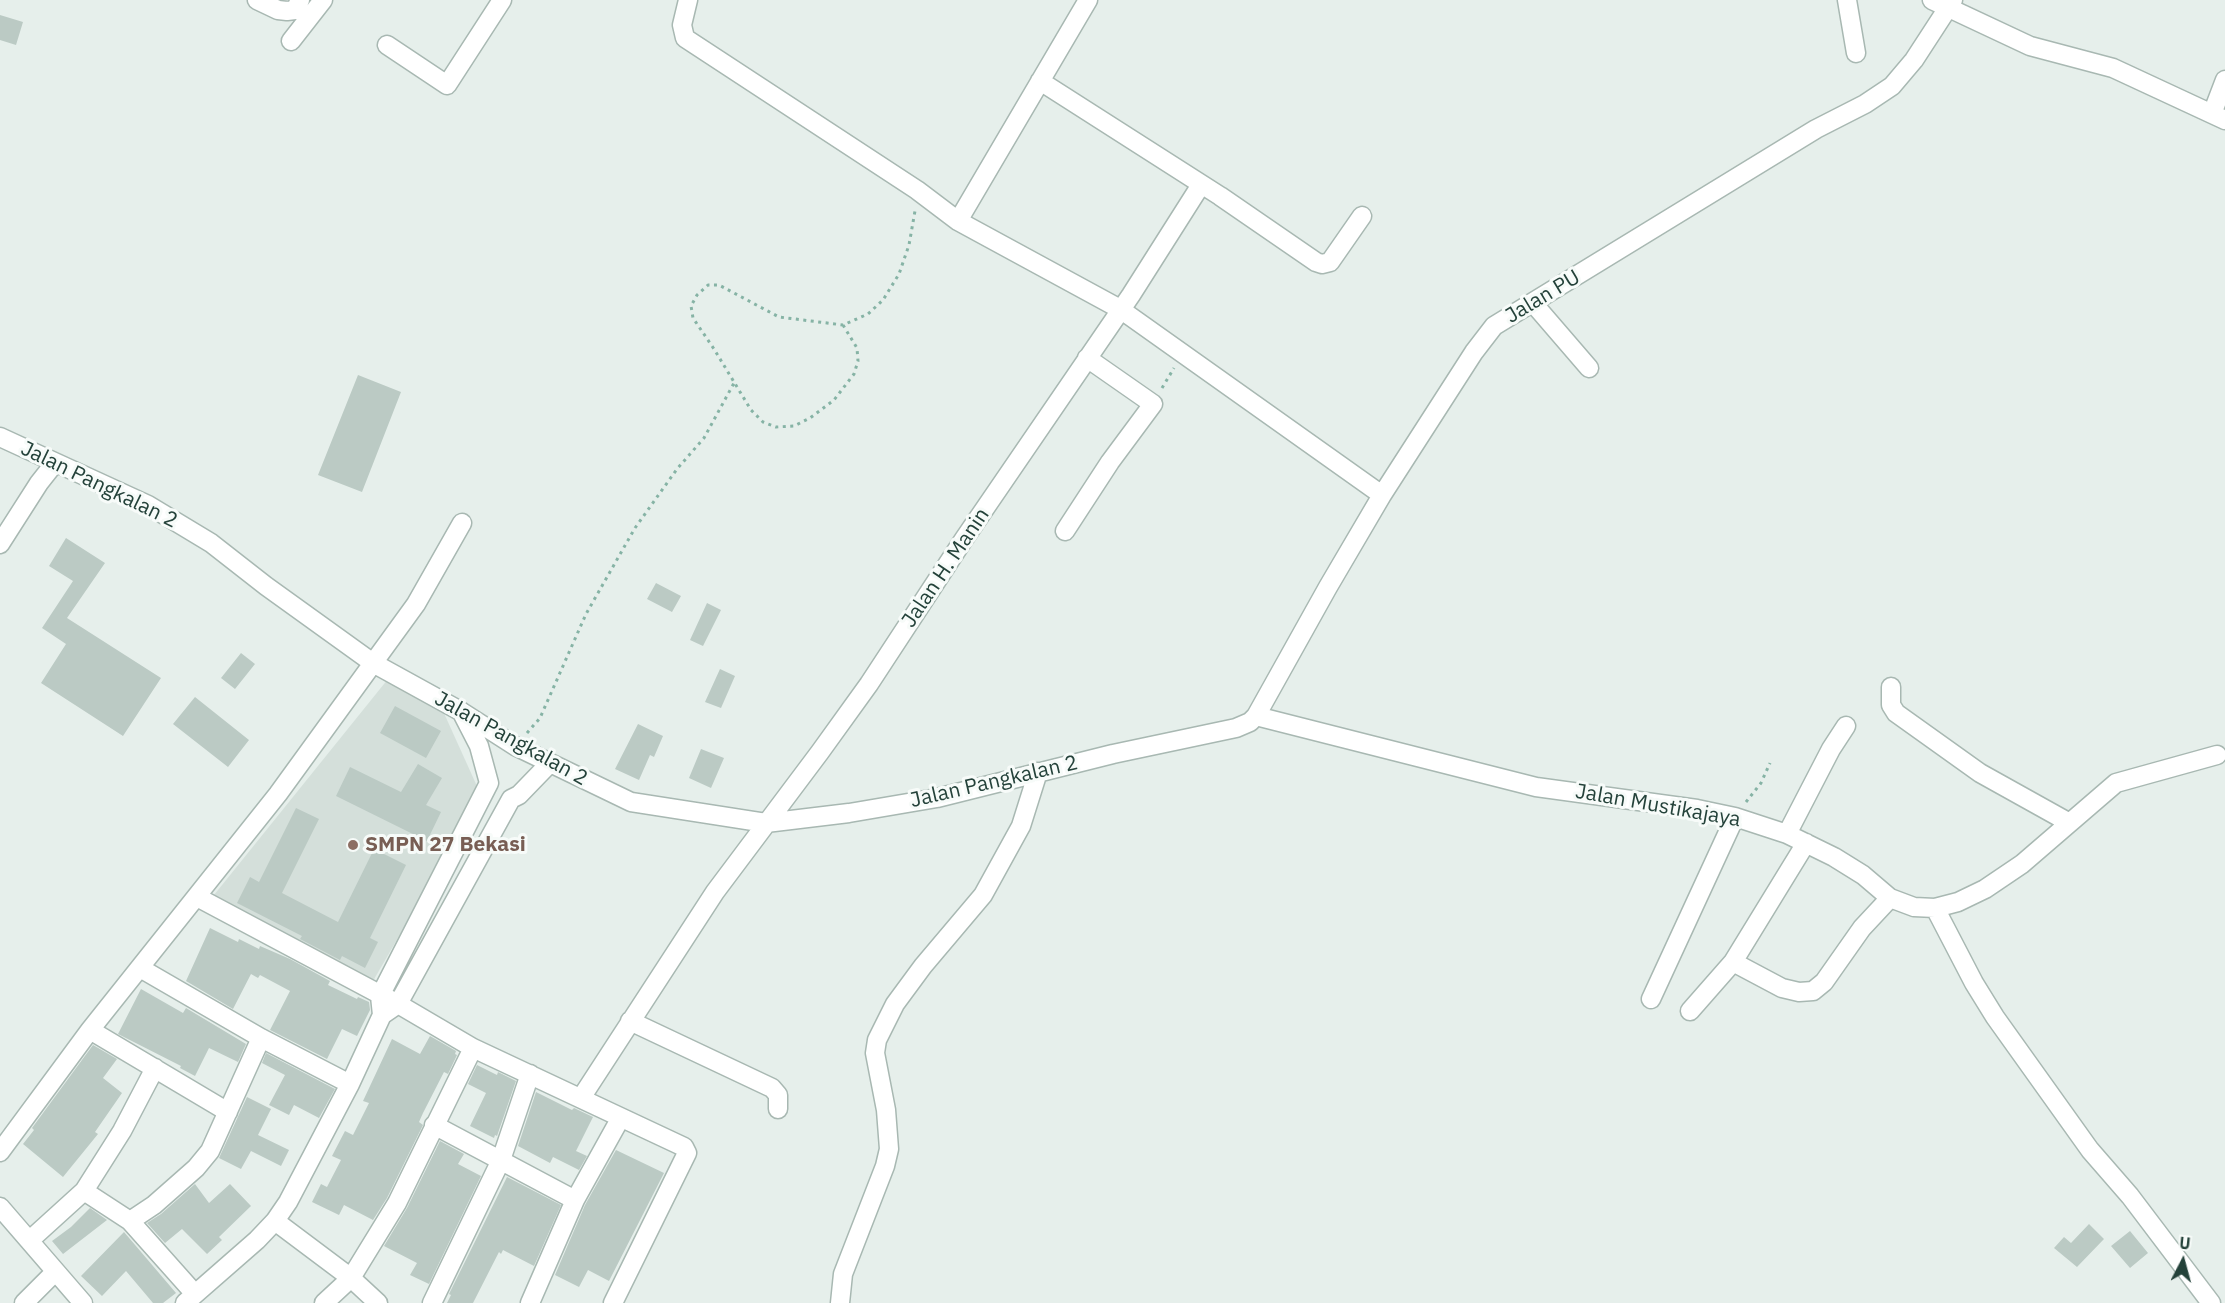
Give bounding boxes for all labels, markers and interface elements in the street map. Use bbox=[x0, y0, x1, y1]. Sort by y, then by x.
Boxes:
street label: Jalan PU bbox=[1501, 265, 1585, 329]
street label: Jalan Pangkalan 2 bbox=[17, 436, 181, 534]
street label: Jalan H. Manin bbox=[897, 503, 995, 633]
street label: Jalan Pangkalan 2 bbox=[430, 687, 592, 791]
street label: Jalan Pangkalan 2 bbox=[908, 750, 1080, 814]
street label: Jalan Mustikajaya bbox=[1573, 779, 1743, 833]
place label: SMPN 27 Bekasi bbox=[365, 832, 526, 858]
marker: SMPN 27 Bekasi bbox=[346, 838, 360, 852]
north arrow bbox=[2153, 1231, 2213, 1291]
text: U bbox=[2178, 1233, 2191, 1254]

